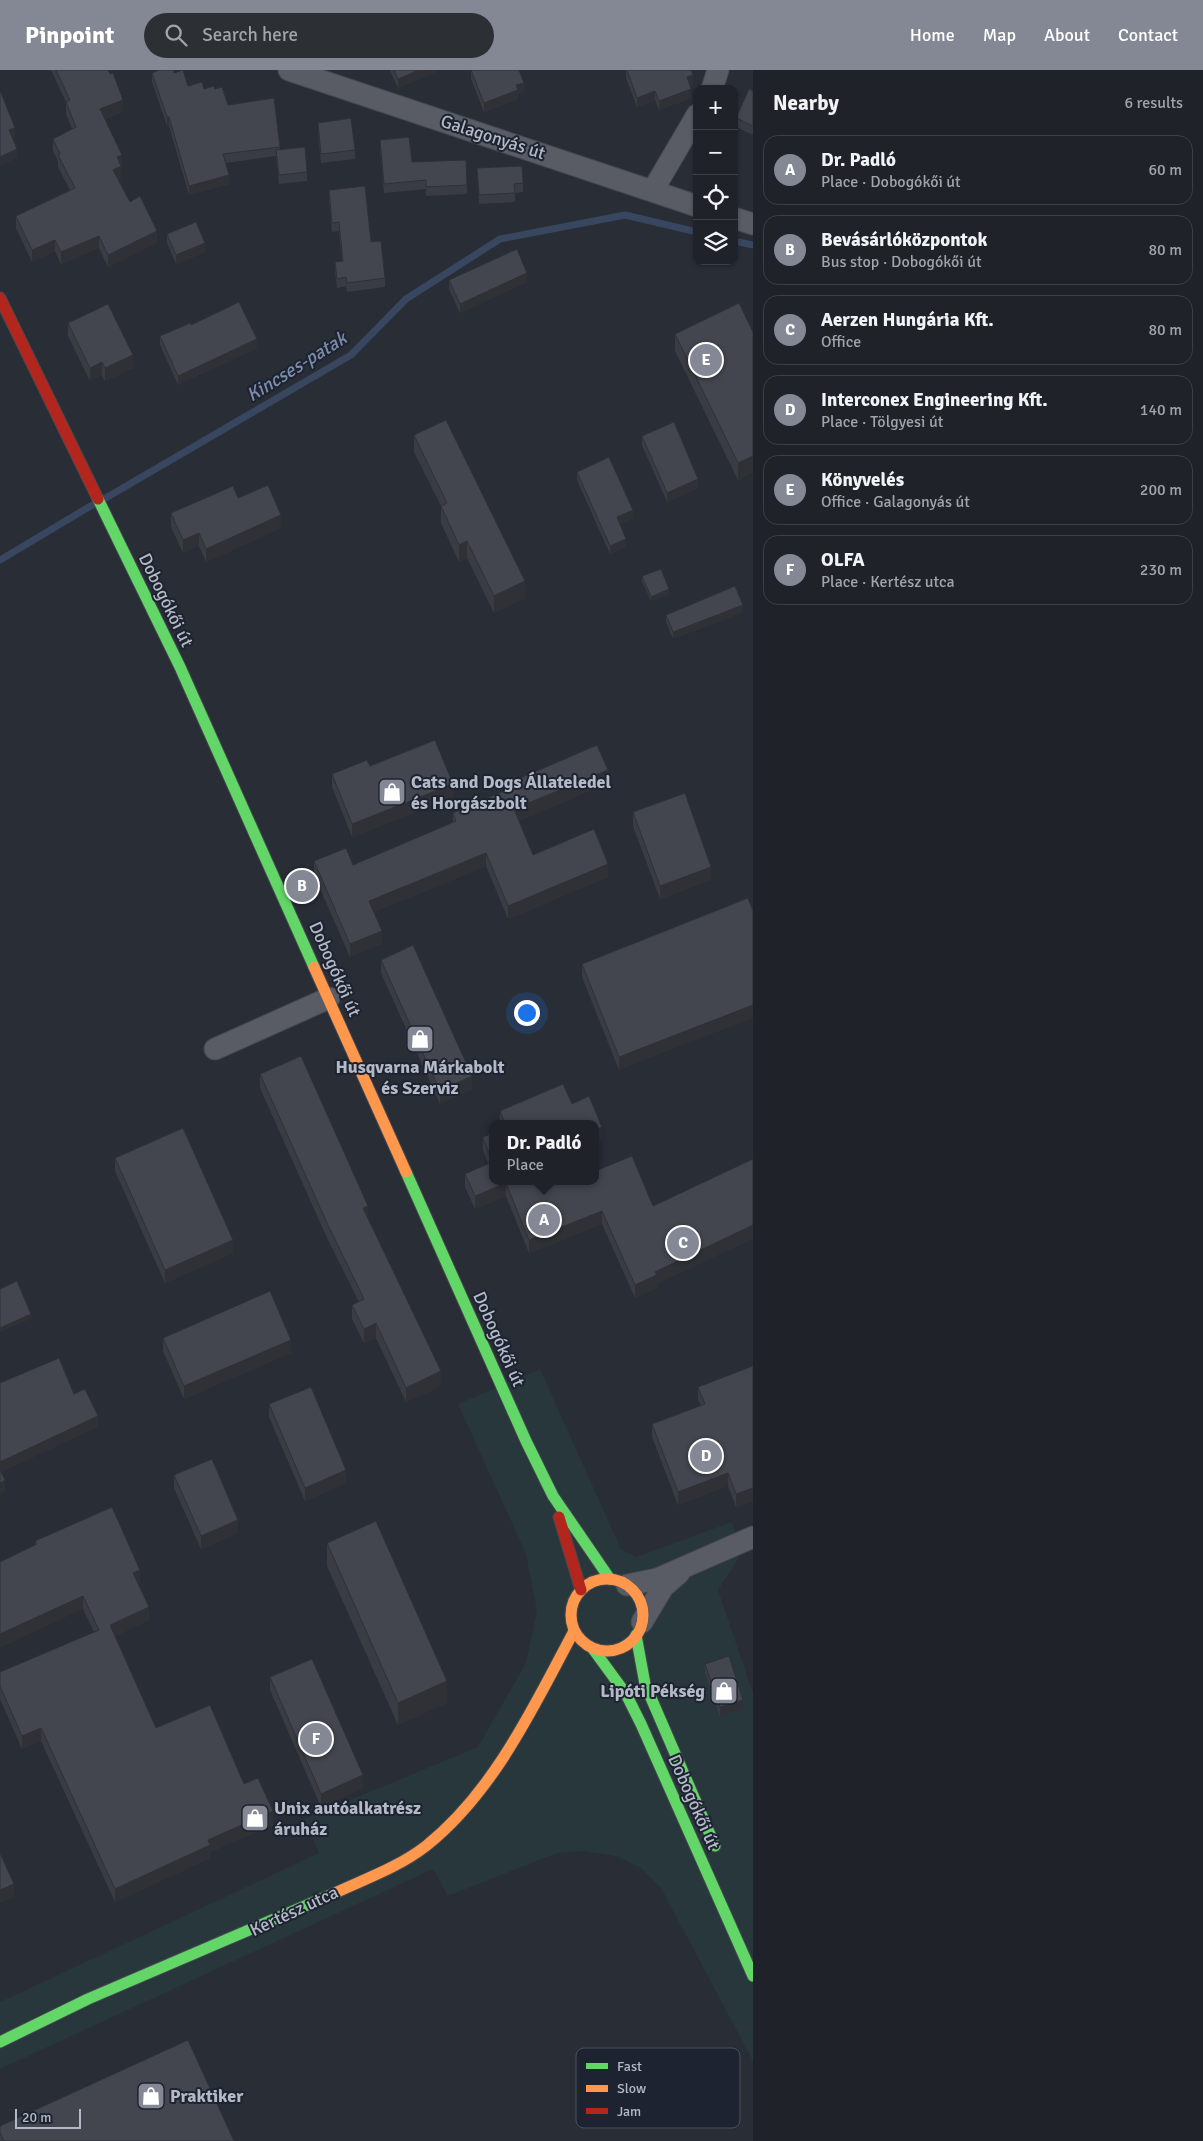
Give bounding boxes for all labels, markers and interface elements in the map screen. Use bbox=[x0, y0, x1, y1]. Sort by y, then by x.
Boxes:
search box bbox=[144, 13, 494, 58]
text: Pinpoint bbox=[25, 20, 114, 50]
icon: search bbox=[162, 21, 190, 49]
text: Search here bbox=[202, 23, 298, 47]
text: Home bbox=[910, 24, 955, 46]
text: Map bbox=[983, 24, 1016, 46]
text: About bbox=[1044, 24, 1090, 46]
text: Contact bbox=[1118, 24, 1178, 46]
map controls bbox=[693, 85, 738, 265]
button: + bbox=[693, 85, 738, 130]
text: Nearby bbox=[773, 90, 839, 116]
text: 6 results bbox=[1124, 93, 1183, 113]
street label: Galagonyás út bbox=[438, 110, 548, 164]
button: − bbox=[693, 130, 738, 175]
text: Dr. Padló bbox=[821, 148, 896, 172]
text: A bbox=[785, 160, 795, 180]
text: 60 m bbox=[1148, 160, 1182, 180]
text: Place · Dobogókői út bbox=[821, 172, 961, 192]
button: locate bbox=[693, 175, 738, 220]
button: layers bbox=[693, 220, 738, 265]
text: Bevásárlóközpontok bbox=[821, 228, 987, 252]
text: B bbox=[785, 240, 795, 260]
text: 80 m bbox=[1148, 240, 1182, 260]
text: Bus stop · Dobogókői út bbox=[821, 252, 982, 272]
text: Aerzen Hungária Kft. bbox=[821, 308, 994, 332]
text: C bbox=[785, 320, 795, 340]
text: 80 m bbox=[1148, 320, 1182, 340]
water label: Kincses-patak bbox=[242, 326, 352, 407]
text: Office bbox=[821, 332, 861, 352]
pin: E bbox=[690, 341, 722, 379]
text: Interconex Engineering Kft. bbox=[821, 388, 1048, 412]
text: D bbox=[785, 400, 795, 420]
text: 140 m bbox=[1140, 400, 1182, 420]
text: Place · Tölgyesi út bbox=[821, 412, 943, 432]
text: Könyvelés bbox=[821, 468, 904, 492]
text: E bbox=[785, 480, 795, 500]
text: 200 m bbox=[1140, 480, 1182, 500]
text: Office · Galagonyás út bbox=[821, 492, 970, 512]
text: OLFA bbox=[821, 548, 865, 572]
street label: Dobogókői út bbox=[134, 549, 198, 651]
text: F bbox=[786, 560, 794, 580]
text: 230 m bbox=[1140, 560, 1182, 580]
text: Place · Kertész utca bbox=[821, 572, 955, 592]
place label: Cats and Dogs Állateledel és Horgászbolt bbox=[411, 771, 612, 814]
shop icon: Cats and Dogs Állateledel és Horgászbolt bbox=[377, 777, 407, 807]
pin: B bbox=[286, 867, 318, 905]
street label: Dobogókői út bbox=[304, 918, 366, 1020]
your location bbox=[514, 1000, 540, 1026]
shop icon: Husqvarna Márkabolt és Szerviz bbox=[405, 1024, 435, 1054]
place label: Husqvarna Márkabolt és Szerviz bbox=[335, 1056, 505, 1099]
popup bbox=[489, 1120, 599, 1185]
text: Dr. Padló bbox=[507, 1131, 581, 1155]
text: Place bbox=[507, 1155, 544, 1175]
pin: A bbox=[528, 1201, 560, 1239]
pin: C bbox=[667, 1224, 699, 1262]
street label: Dobogókői út bbox=[468, 1288, 530, 1390]
pin: D bbox=[690, 1437, 722, 1475]
shop icon: Lipóti Pékség bbox=[709, 1676, 739, 1706]
place label: Lipóti Pékség bbox=[600, 1680, 705, 1702]
pin: F bbox=[300, 1720, 332, 1758]
street label: Dobogókői út bbox=[663, 1751, 725, 1853]
place label: Unix autóalkatrész áruház bbox=[274, 1797, 421, 1840]
shop icon: Unix autóalkatrész áruház bbox=[240, 1803, 270, 1833]
street label: Kertész utca bbox=[246, 1881, 342, 1941]
legend bbox=[576, 2048, 740, 2128]
text: Fast bbox=[617, 2058, 642, 2075]
text: Slow bbox=[617, 2080, 646, 2097]
shop icon: Praktiker bbox=[136, 2081, 166, 2111]
place label: Praktiker bbox=[170, 2085, 244, 2107]
text: Jam bbox=[617, 2103, 641, 2120]
scale bar bbox=[15, 2106, 81, 2129]
text: 20 m bbox=[22, 2109, 51, 2126]

